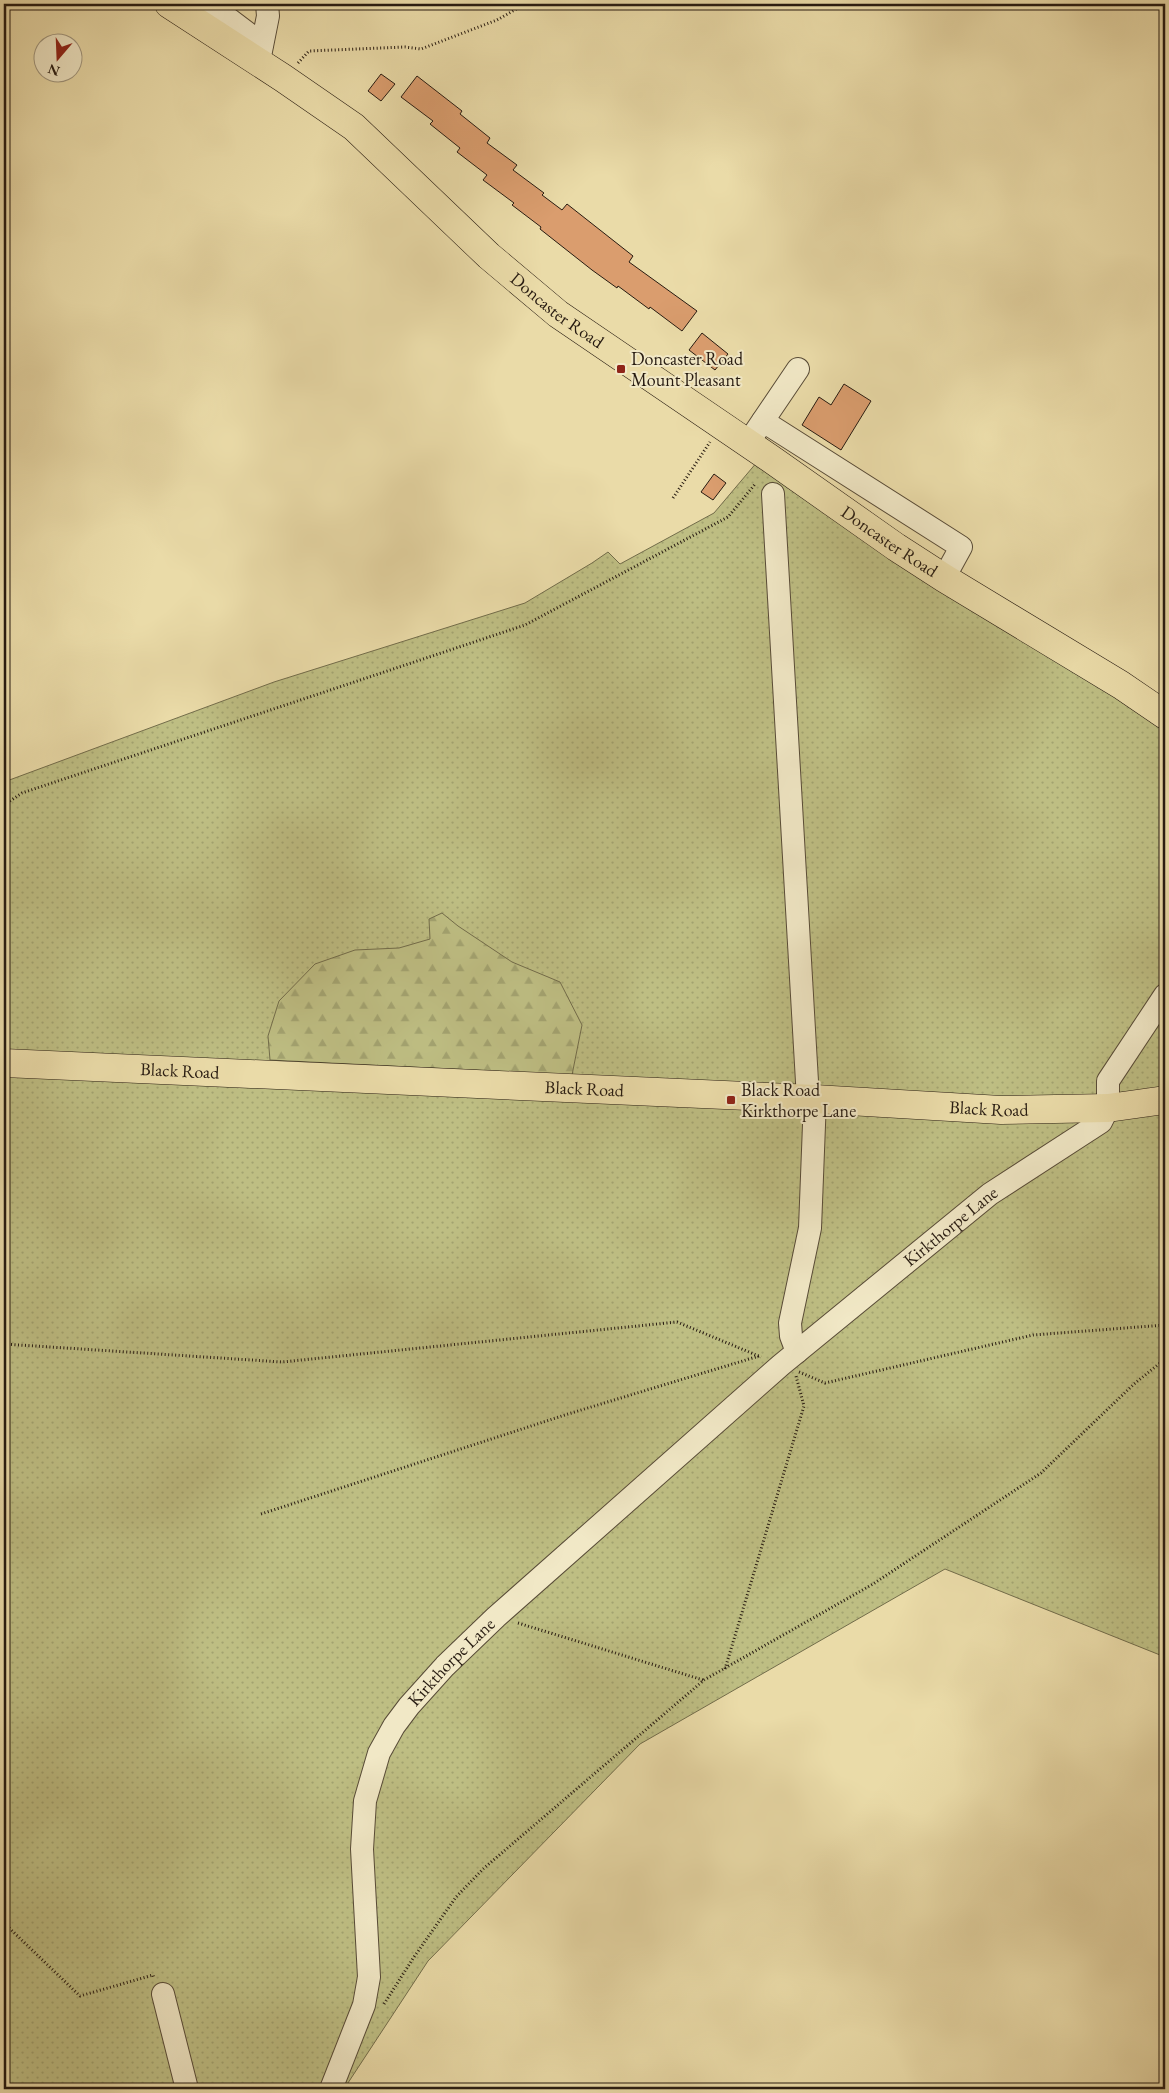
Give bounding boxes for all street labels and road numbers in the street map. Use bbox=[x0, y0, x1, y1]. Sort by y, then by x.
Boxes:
street label: Doncaster Road bbox=[506, 267, 609, 353]
street label: Doncaster Road bbox=[837, 500, 943, 582]
street label: Black Road bbox=[140, 1057, 221, 1084]
street label: Black Road bbox=[544, 1075, 625, 1102]
street label: Black Road bbox=[949, 1095, 1030, 1121]
street label: Kirkthorpe Lane bbox=[898, 1180, 1002, 1271]
street label: Kirkthorpe Lane bbox=[402, 1612, 499, 1711]

